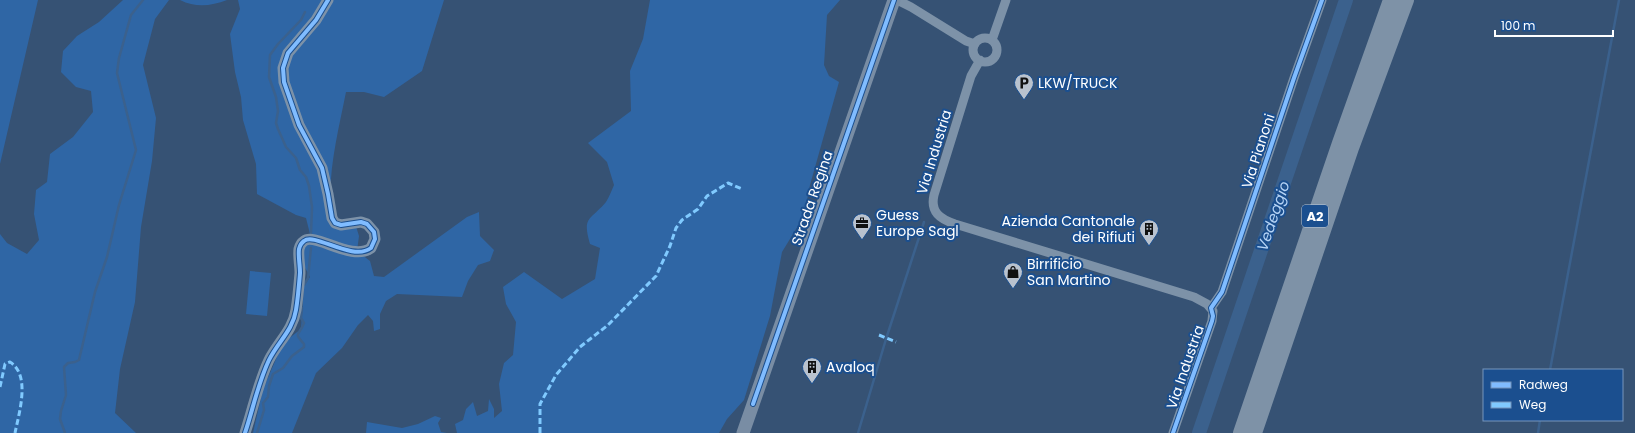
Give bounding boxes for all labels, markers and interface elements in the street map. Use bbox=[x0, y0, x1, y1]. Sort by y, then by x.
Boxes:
scale bar bbox=[1495, 12, 1613, 38]
text: 100 m bbox=[1501, 17, 1535, 34]
parking icon: LKW/TRUCK bbox=[1013, 72, 1035, 100]
place label: LKW/TRUCK bbox=[1038, 73, 1118, 93]
street label: Via Industria bbox=[912, 107, 956, 197]
street label: Via Pianoni bbox=[1237, 111, 1279, 191]
street label: Strada Regina bbox=[786, 148, 838, 248]
water label: Vedeggio bbox=[1251, 178, 1295, 254]
place label: Guess Europe Sagl bbox=[876, 205, 959, 241]
road number: A2 bbox=[1302, 205, 1328, 227]
place label: Azienda Cantonale dei Rifiuti bbox=[1002, 211, 1135, 247]
office icon: Guess Europe Sagl bbox=[851, 212, 873, 240]
building icon: Azienda Cantonale dei Rifiuti bbox=[1138, 218, 1160, 246]
place label: Birrificio San Martino bbox=[1027, 254, 1111, 290]
shop icon: Birrificio San Martino bbox=[1002, 261, 1024, 289]
street label: Via Industria bbox=[1161, 322, 1209, 412]
building icon: Avaloq bbox=[801, 356, 823, 384]
place label: Avaloq bbox=[826, 357, 875, 377]
legend bbox=[1483, 369, 1623, 421]
text: Radweg bbox=[1519, 376, 1568, 393]
text: Weg bbox=[1519, 396, 1546, 413]

